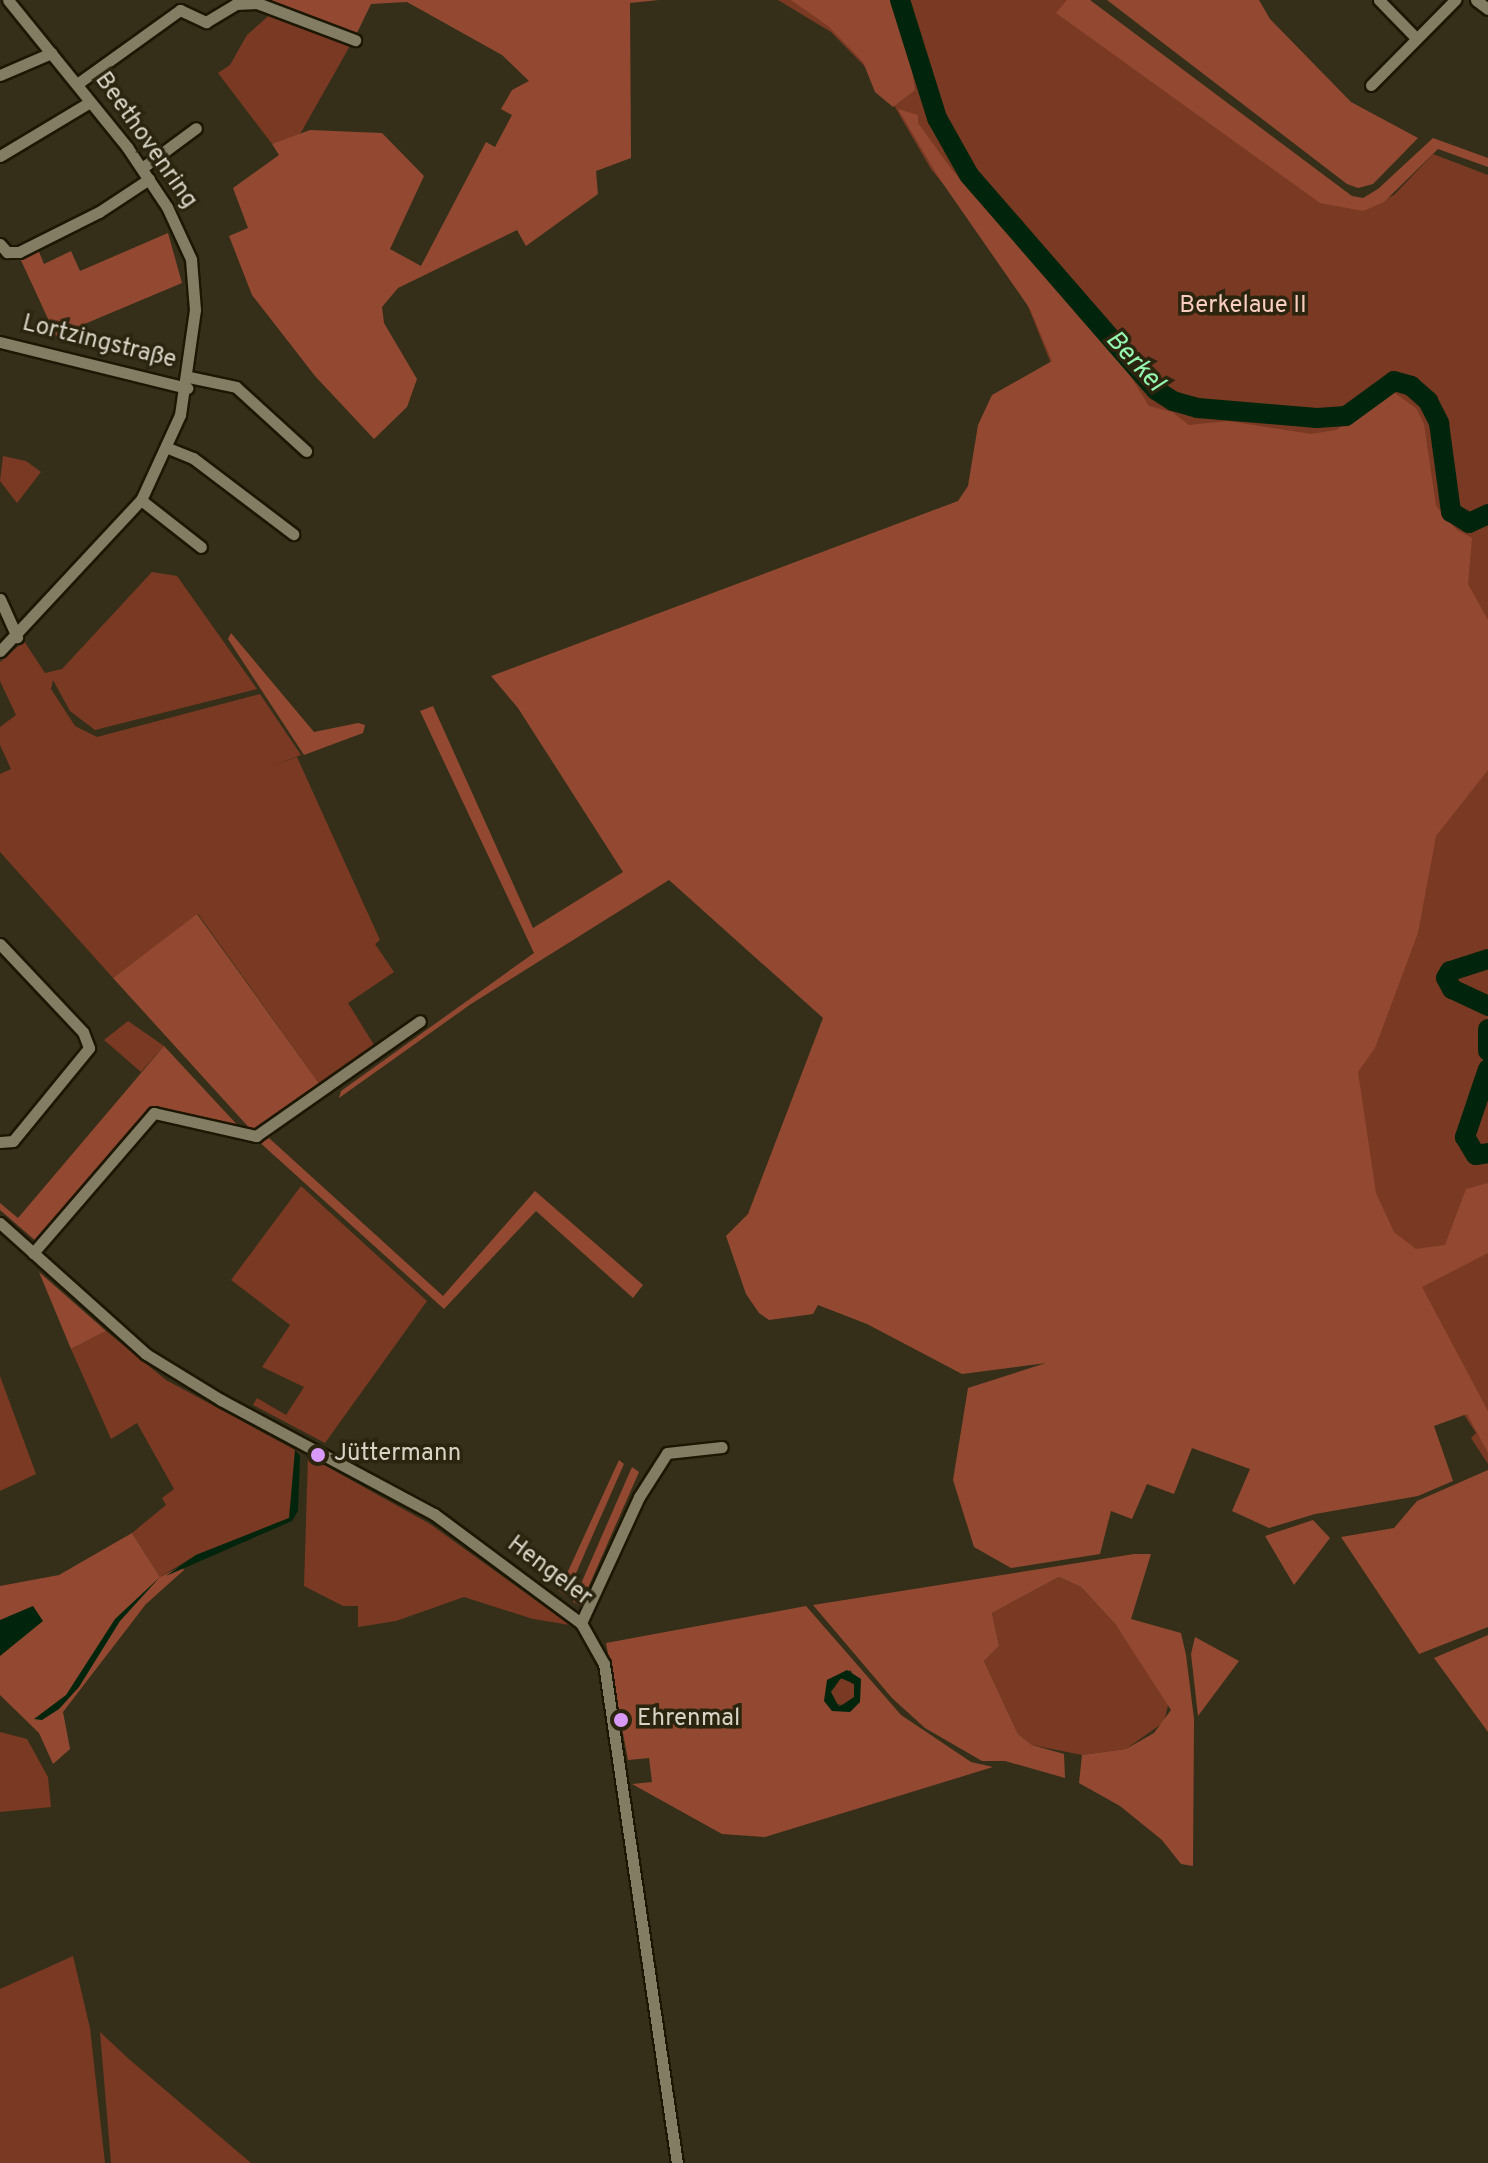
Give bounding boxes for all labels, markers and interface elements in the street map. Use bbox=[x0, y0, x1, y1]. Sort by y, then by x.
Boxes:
street label: Beethovenring bbox=[87, 67, 203, 215]
park label: Berkelaue II bbox=[1179, 293, 1307, 321]
street label: Lortzingstraße bbox=[19, 310, 179, 376]
water label: Berkel bbox=[1098, 325, 1170, 399]
place label: Jüttermann bbox=[334, 1441, 461, 1469]
marker: Jüttermann bbox=[309, 1446, 327, 1464]
street label: Hengeler bbox=[501, 1531, 597, 1613]
place label: Ehrenmal bbox=[637, 1706, 740, 1734]
marker: Ehrenmal bbox=[612, 1711, 630, 1729]

